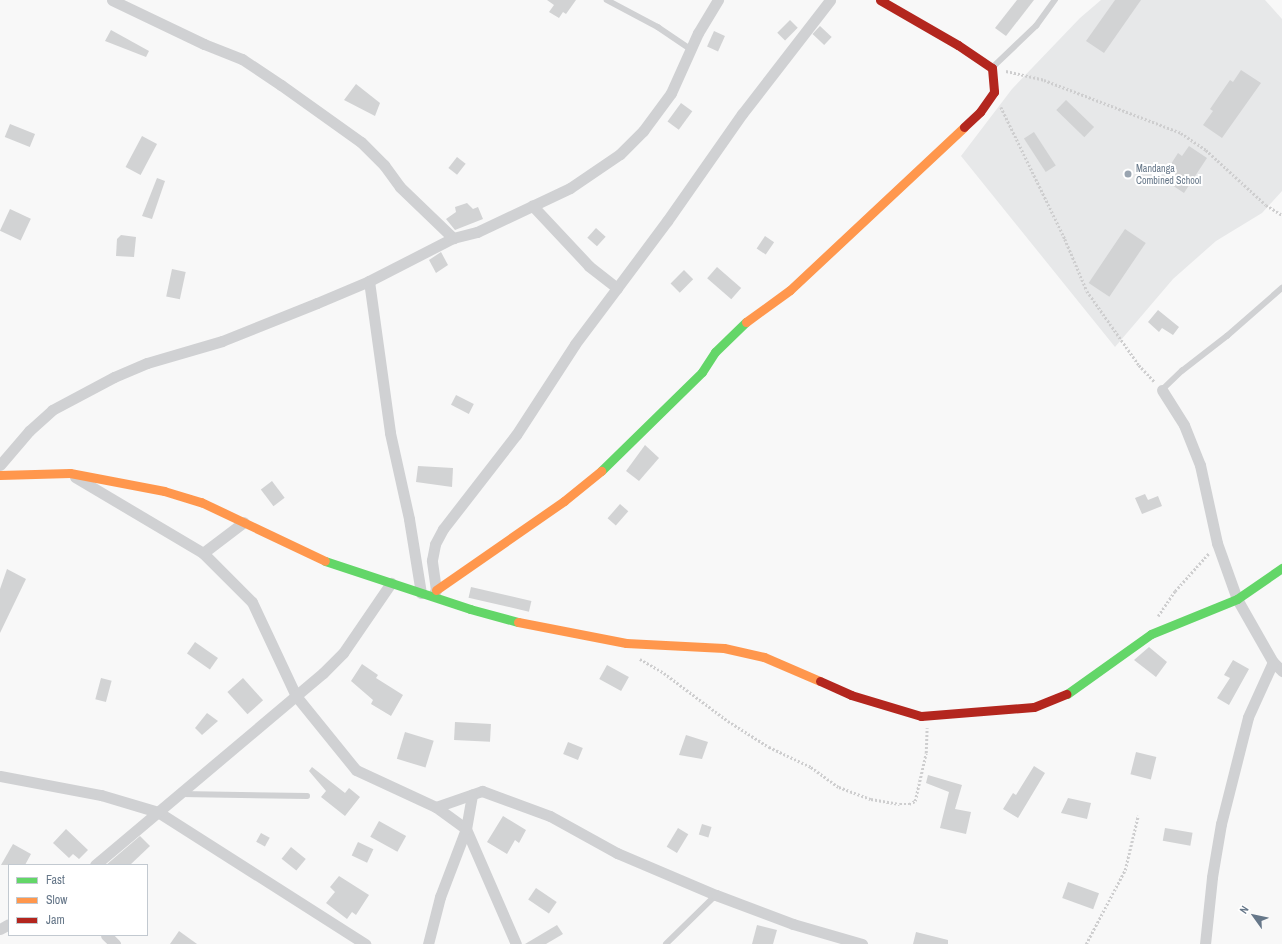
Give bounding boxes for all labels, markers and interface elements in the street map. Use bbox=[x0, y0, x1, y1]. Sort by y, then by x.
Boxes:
place label: Mandanga Combined School bbox=[1136, 162, 1201, 186]
marker: Mandanga Combined School bbox=[1123, 169, 1133, 179]
legend bbox=[8, 864, 148, 936]
text: Fast bbox=[46, 872, 65, 888]
text: Slow bbox=[46, 892, 67, 908]
north arrow bbox=[1234, 896, 1274, 936]
text: N bbox=[1236, 903, 1252, 916]
text: Jam bbox=[46, 912, 65, 928]

